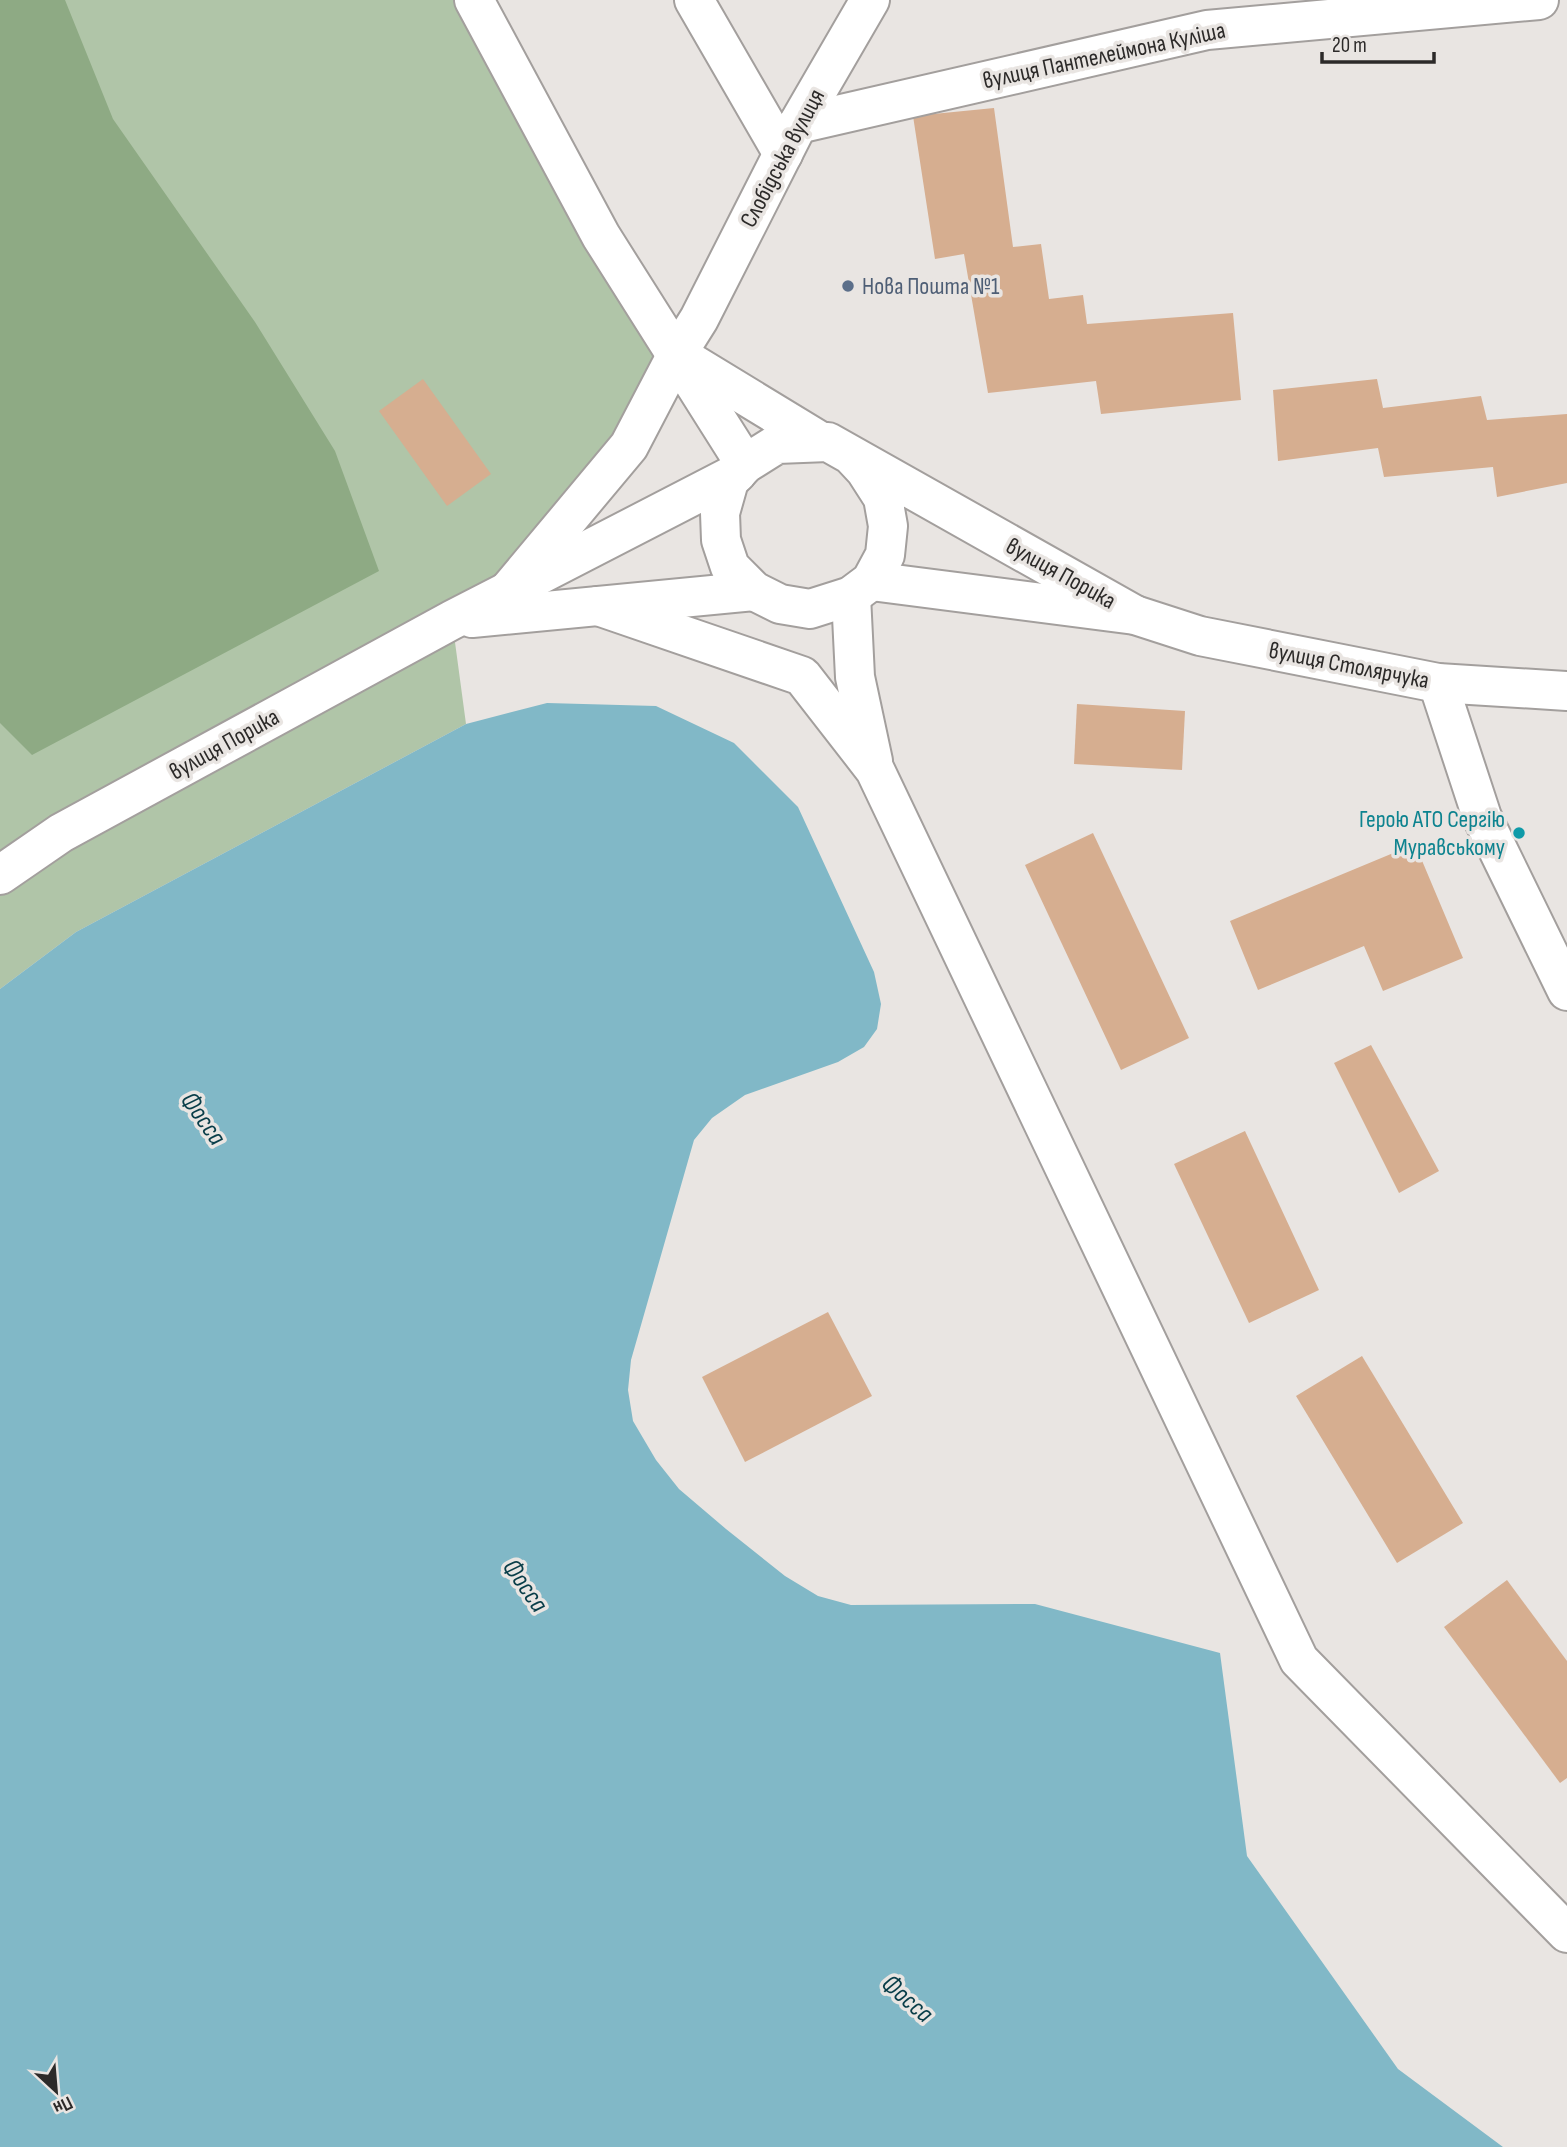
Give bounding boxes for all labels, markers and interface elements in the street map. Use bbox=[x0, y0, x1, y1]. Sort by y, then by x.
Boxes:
street label: вулиця Пантелеймона Куліша bbox=[980, 16, 1228, 95]
scale bar bbox=[1322, 21, 1434, 65]
text: 20 m bbox=[1332, 33, 1367, 58]
street label: Слобідська вулиця bbox=[734, 84, 831, 232]
place label: Нова Пошта №1 bbox=[862, 272, 1000, 301]
marker: Нова Пошта №1 bbox=[840, 278, 856, 294]
street label: вулиця Порика bbox=[1001, 531, 1121, 615]
street label: вулиця Столярчука bbox=[1266, 636, 1432, 695]
street label: вулиця Порика bbox=[164, 702, 284, 786]
place label: Герою АТО Сергію Муравському bbox=[1359, 805, 1505, 862]
marker: Герою АТО Сергію Муравському bbox=[1511, 825, 1527, 841]
water label: Фосса bbox=[174, 1086, 232, 1152]
water label: Фосса bbox=[496, 1553, 554, 1619]
water label: Фосса bbox=[875, 1969, 939, 2030]
north arrow bbox=[21, 2056, 91, 2126]
text: Пн bbox=[49, 2091, 76, 2119]

